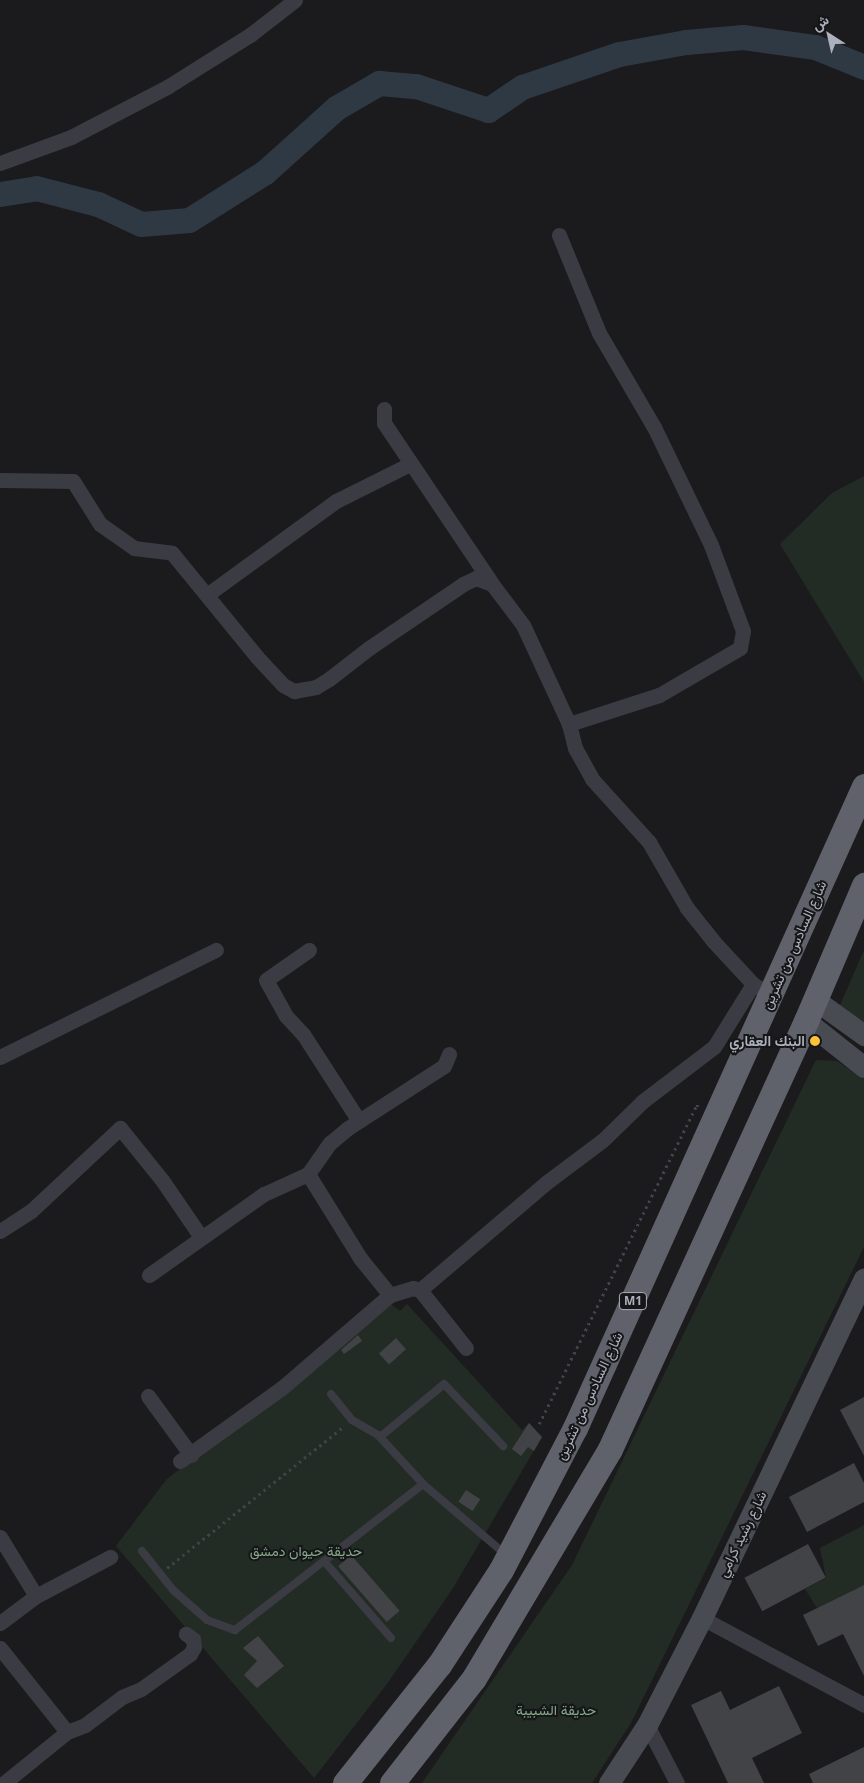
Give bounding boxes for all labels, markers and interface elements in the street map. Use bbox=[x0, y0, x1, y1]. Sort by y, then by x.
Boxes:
north arrow bbox=[804, 10, 854, 60]
text: ش bbox=[808, 10, 832, 35]
street label: شارع السادس من تشرين bbox=[758, 878, 830, 1012]
place label: البنك العقاري bbox=[729, 1033, 805, 1049]
marker: البنك العقاري bbox=[809, 1035, 821, 1047]
road number: M1 bbox=[618, 1292, 648, 1310]
street label: شارع السادس من تشرين bbox=[552, 1329, 626, 1463]
street label: شارع رشيد كرامي bbox=[714, 1488, 770, 1580]
park label: حديقة حيوان دمشق bbox=[250, 1543, 362, 1559]
park label: حديقة الشبيبة bbox=[516, 1702, 596, 1718]

